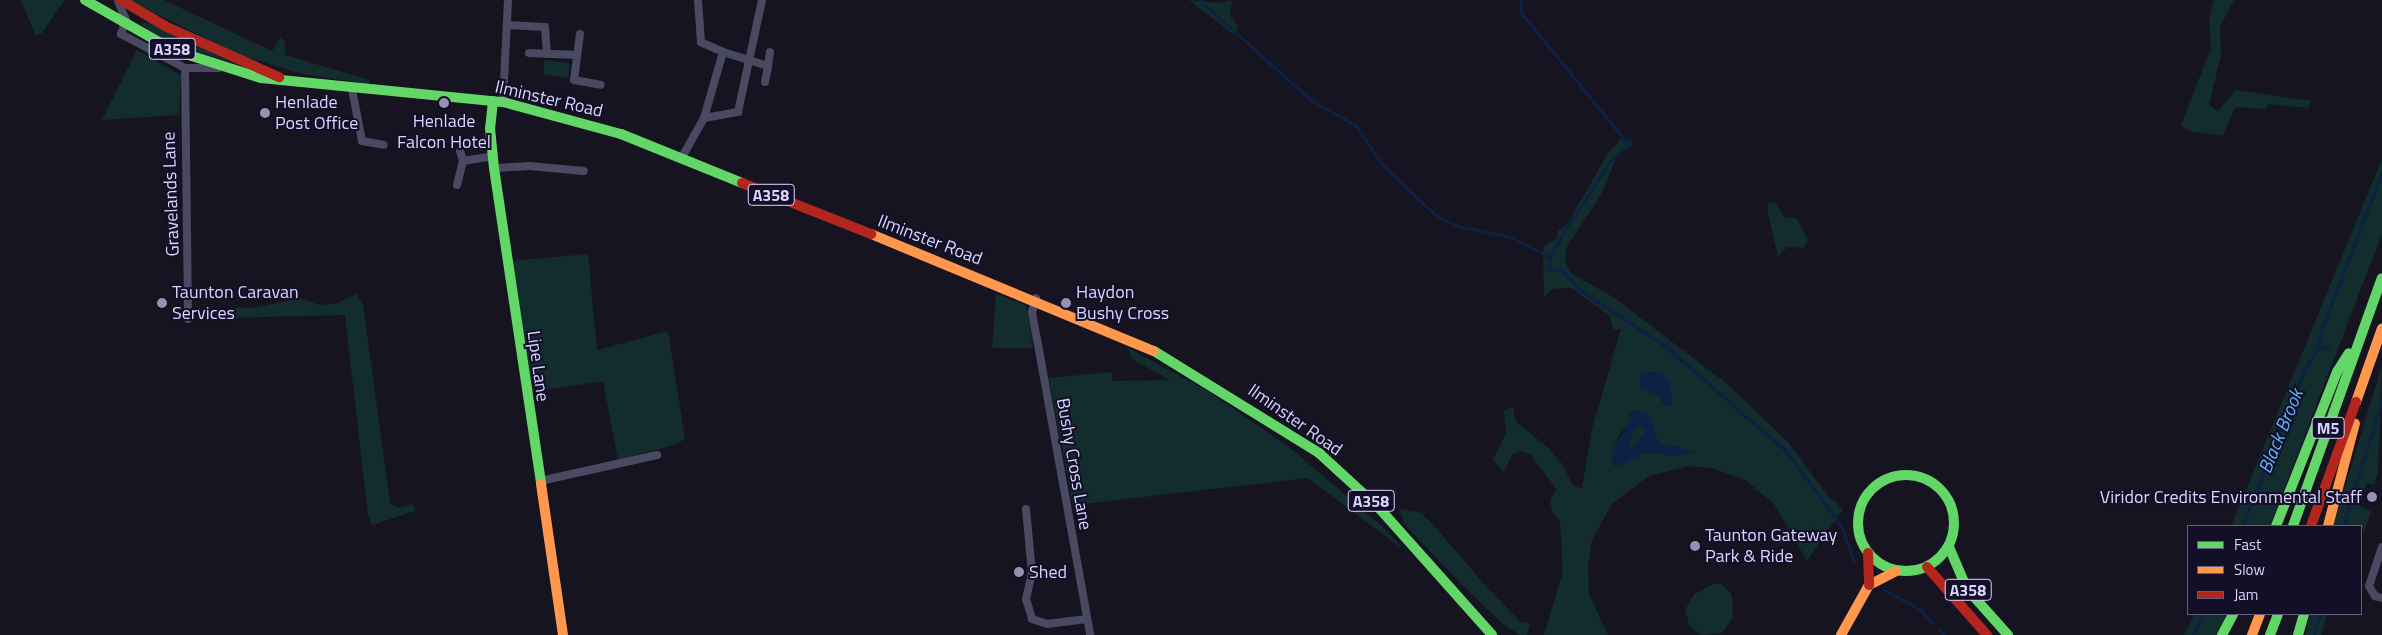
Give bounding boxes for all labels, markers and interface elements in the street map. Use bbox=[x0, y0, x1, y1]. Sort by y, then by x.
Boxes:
road number: A358 bbox=[148, 36, 196, 62]
street label: Ilminster Road bbox=[493, 76, 605, 122]
place label: Henlade Post Office bbox=[275, 92, 358, 134]
marker: Henlade Falcon Hotel bbox=[438, 97, 450, 109]
marker: Henlade Post Office bbox=[259, 107, 271, 119]
place label: Henlade Falcon Hotel bbox=[397, 111, 491, 154]
street label: Gravelands Lane bbox=[158, 131, 184, 257]
road number: A358 bbox=[747, 182, 795, 208]
street label: Ilminster Road bbox=[875, 210, 985, 270]
place label: Taunton Caravan Services bbox=[172, 282, 299, 324]
place label: Haydon Bushy Cross bbox=[1076, 282, 1169, 324]
marker: Taunton Caravan Services bbox=[156, 297, 168, 309]
marker: Haydon Bushy Cross bbox=[1060, 297, 1072, 309]
street label: Lipe Lane bbox=[522, 329, 554, 403]
street label: Ilminster Road bbox=[1244, 380, 1346, 460]
water label: Black Brook bbox=[2253, 386, 2307, 476]
street label: Bushy Cross Lane bbox=[1052, 396, 1096, 532]
road number: M5 bbox=[2310, 414, 2346, 442]
place label: Viridor Credits Environmental Staff bbox=[2100, 486, 2362, 508]
road number: A358 bbox=[1347, 488, 1395, 514]
marker: Viridor Credits Environmental Staff bbox=[2366, 491, 2378, 503]
place label: Taunton Gateway Park & Ride bbox=[1705, 525, 1837, 568]
legend bbox=[2187, 525, 2362, 615]
text: Fast bbox=[2234, 533, 2261, 556]
marker: Taunton Gateway Park & Ride bbox=[1689, 540, 1701, 552]
text: Slow bbox=[2234, 558, 2265, 581]
place label: Shed bbox=[1029, 561, 1067, 583]
marker: Shed bbox=[1013, 566, 1025, 578]
road number: A358 bbox=[1944, 576, 1992, 604]
text: Jam bbox=[2234, 583, 2258, 606]

